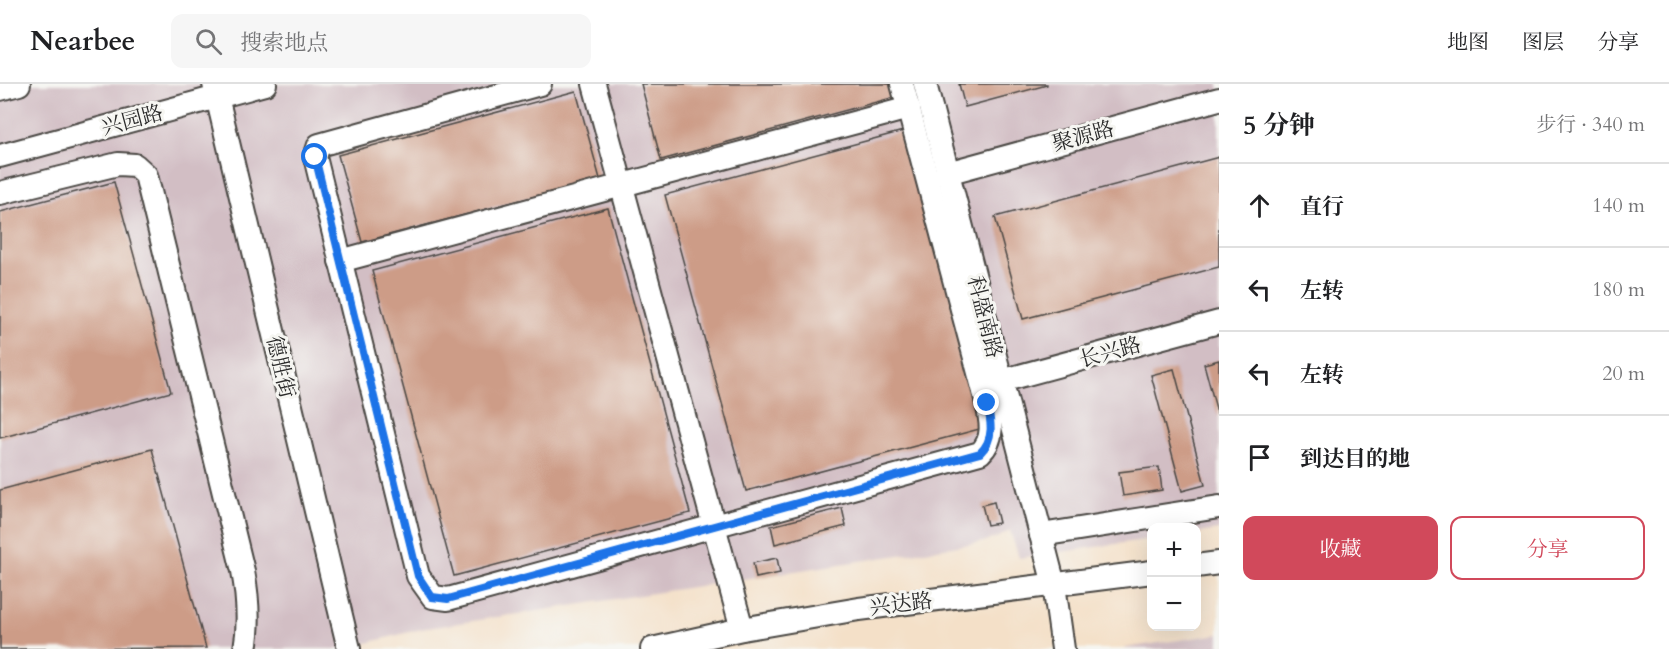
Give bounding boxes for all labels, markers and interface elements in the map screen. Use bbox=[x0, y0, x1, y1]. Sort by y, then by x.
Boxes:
search box bbox=[171, 14, 591, 68]
text: Nearbee bbox=[30, 22, 135, 60]
icon: search bbox=[192, 25, 225, 58]
text: 搜索地点 bbox=[240, 28, 328, 58]
text: 地图 bbox=[1447, 28, 1489, 57]
text: 图层 bbox=[1522, 28, 1564, 57]
text: 分享 bbox=[1597, 28, 1639, 57]
street label: 兴园路 bbox=[98, 98, 166, 143]
text: 5 分钟 bbox=[1243, 108, 1315, 143]
text: 步行 · 340 m bbox=[1536, 111, 1645, 138]
street label: 聚源路 bbox=[1049, 114, 1117, 159]
route start bbox=[301, 143, 327, 169]
icon: ahead bbox=[1243, 189, 1276, 222]
text: 直行 bbox=[1300, 192, 1344, 222]
text: 140 m bbox=[1592, 192, 1645, 219]
street label: 科盛南路 bbox=[960, 273, 1009, 361]
icon: left bbox=[1243, 273, 1276, 306]
text: 左转 bbox=[1300, 276, 1344, 306]
text: 180 m bbox=[1592, 276, 1645, 303]
street label: 长兴路 bbox=[1076, 330, 1144, 375]
street label: 德胜街 bbox=[259, 333, 302, 401]
icon: left bbox=[1243, 357, 1276, 390]
text: 左转 bbox=[1300, 360, 1344, 390]
text: 20 m bbox=[1602, 360, 1645, 387]
route end bbox=[973, 389, 999, 415]
icon: arrive bbox=[1243, 441, 1276, 474]
text: 到达目的地 bbox=[1300, 444, 1410, 474]
button: 收藏 bbox=[1243, 516, 1438, 580]
button: 分享 bbox=[1450, 516, 1645, 580]
map controls bbox=[1147, 523, 1201, 631]
button: + bbox=[1147, 523, 1201, 577]
button: − bbox=[1147, 577, 1201, 631]
street label: 兴达路 bbox=[868, 586, 934, 623]

